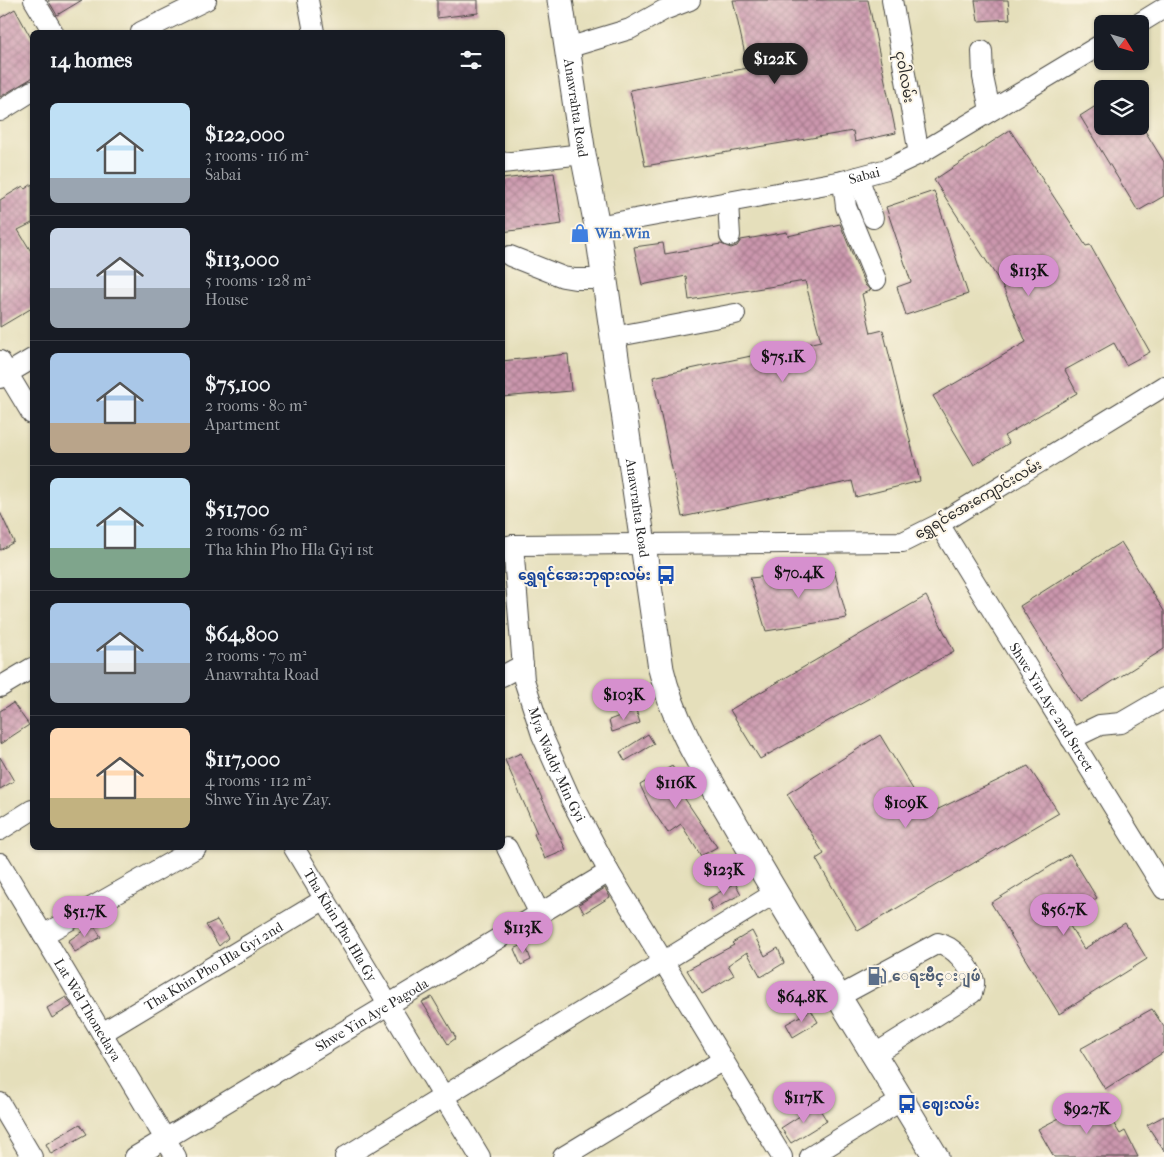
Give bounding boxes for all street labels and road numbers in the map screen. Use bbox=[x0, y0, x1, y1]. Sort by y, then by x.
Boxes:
street label: ငုဝါလမ်း bbox=[889, 49, 919, 105]
street label: Anawrahta Road bbox=[560, 56, 591, 159]
street label: Sabai bbox=[847, 163, 882, 188]
street label: ရွှေရင်အေးကျောင်းလမ်း bbox=[911, 454, 1046, 545]
street label: Anawrahta Road bbox=[622, 457, 653, 559]
street label: Shwe Yin Aye 2nd Street bbox=[1005, 640, 1097, 775]
street label: Mya Waddy Min Gyi bbox=[524, 705, 589, 825]
street label: Tha Khin Pho Hla Gy bbox=[300, 866, 381, 985]
street label: Tha Khin Pho Hla Gyi 2nd bbox=[141, 918, 286, 1015]
street label: Lat Wel Thonedaya bbox=[50, 956, 125, 1065]
street label: Shwe Yin Aye Pagoda bbox=[312, 974, 432, 1056]

